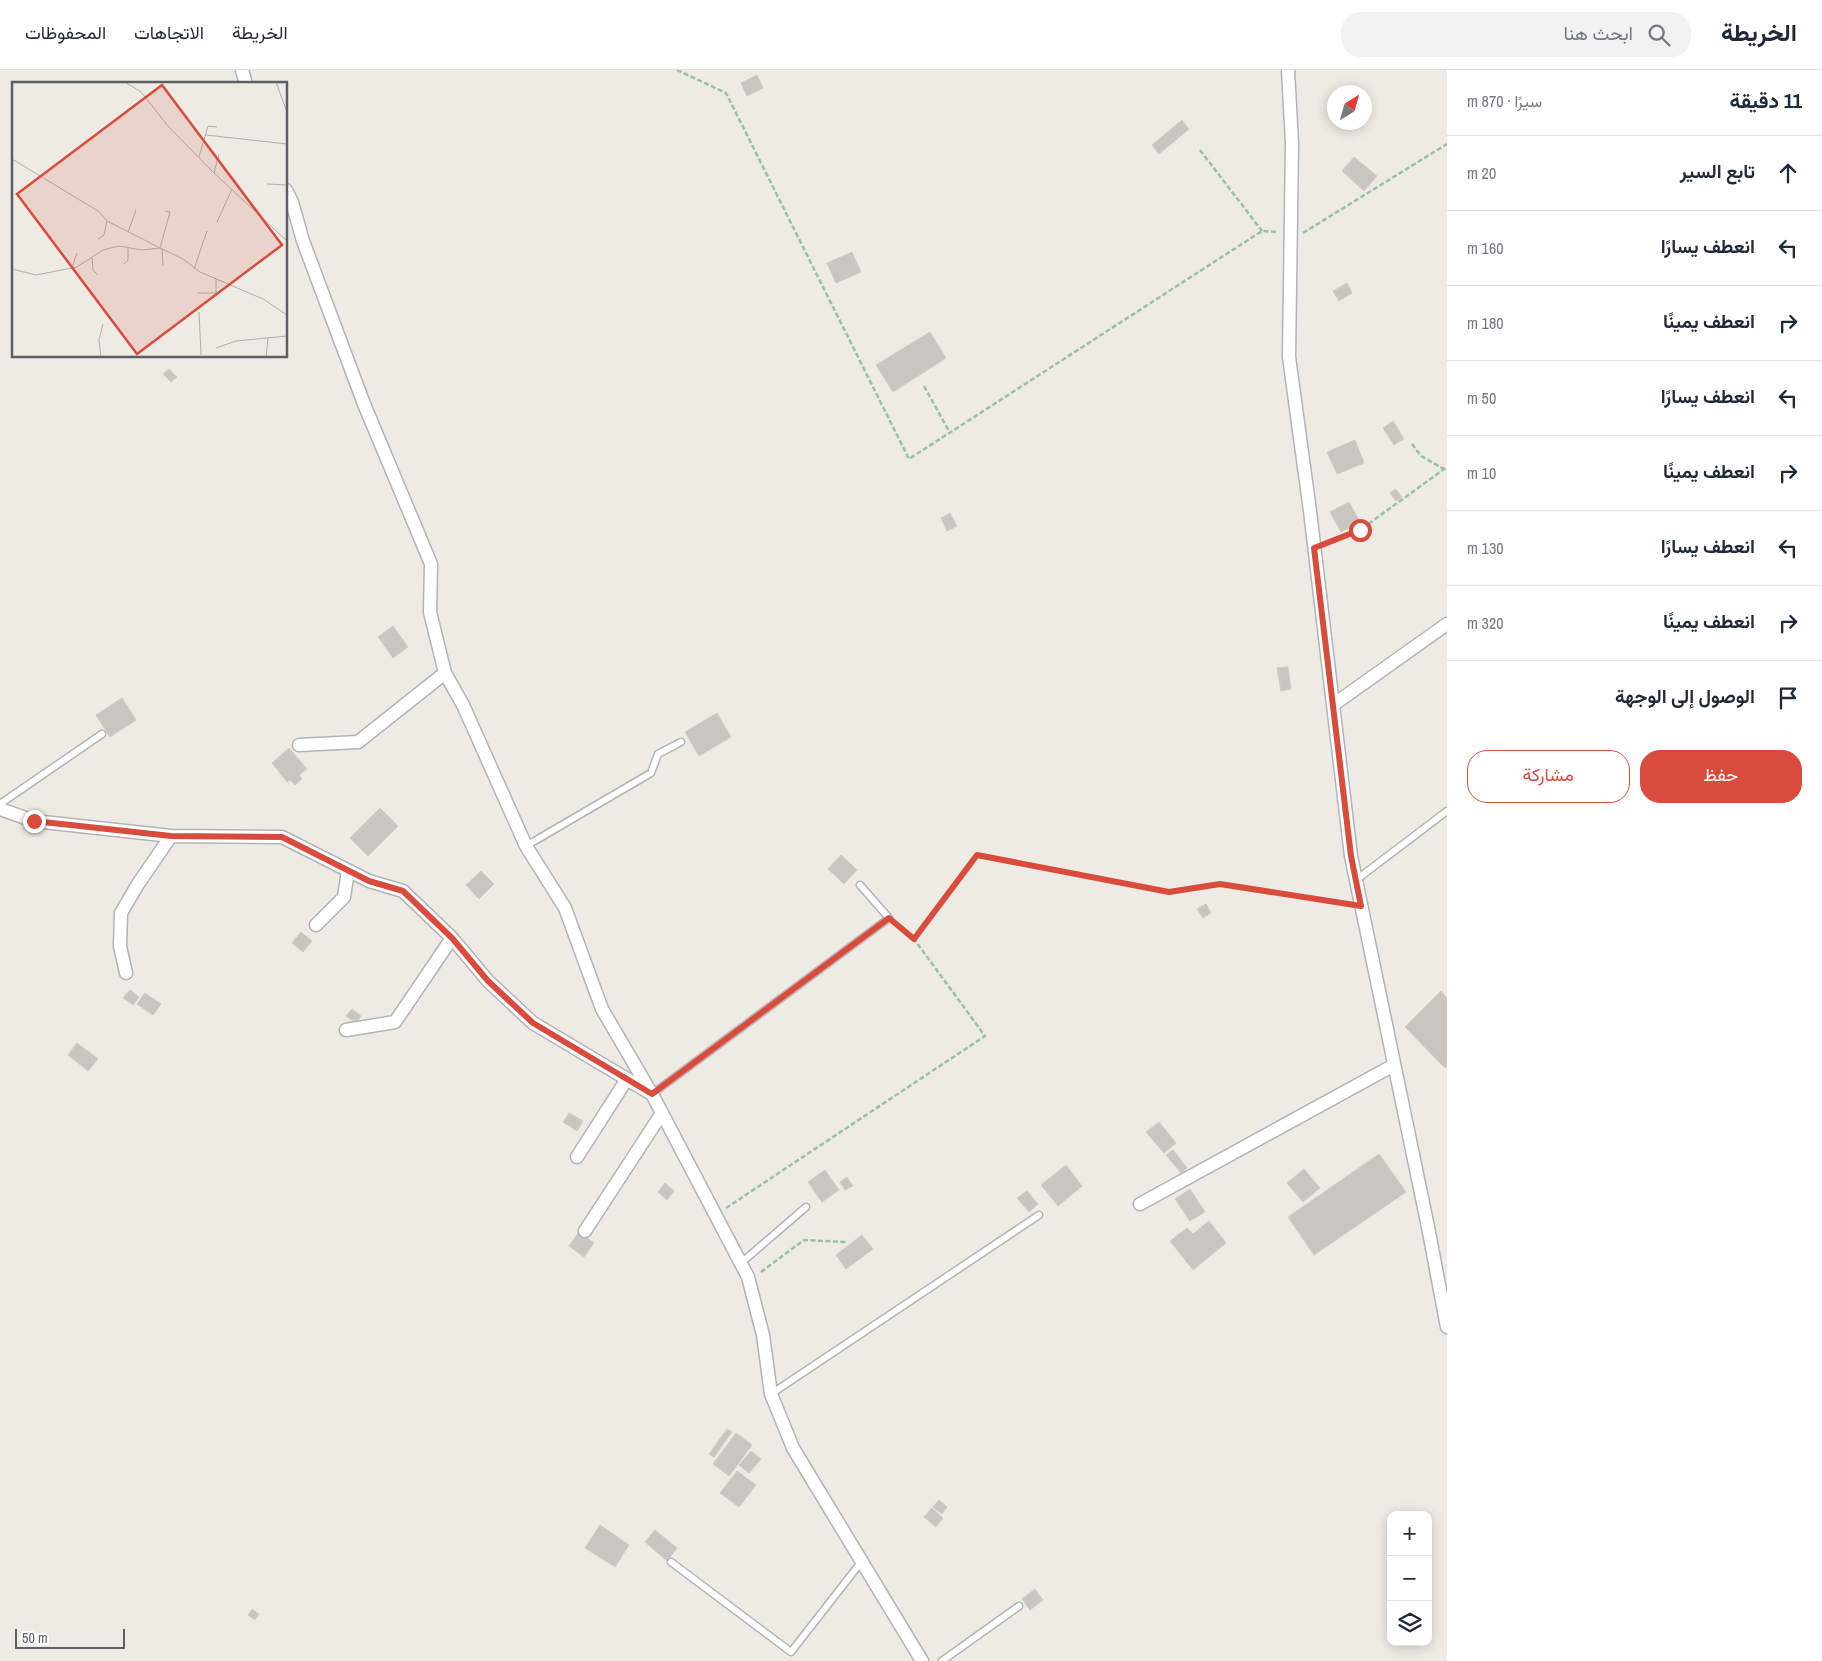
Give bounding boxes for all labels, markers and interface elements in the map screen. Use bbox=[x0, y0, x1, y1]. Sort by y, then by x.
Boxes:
search box bbox=[1341, 12, 1691, 57]
text: الخريطة bbox=[1721, 16, 1797, 48]
text: المحفوظات bbox=[25, 20, 106, 45]
text: الاتجاهات bbox=[134, 20, 204, 45]
text: الخريطة bbox=[232, 20, 288, 45]
text: ابحث هنا bbox=[1563, 20, 1633, 46]
icon: search bbox=[1645, 21, 1673, 49]
inset map bbox=[12, 82, 288, 358]
north arrow bbox=[1327, 85, 1372, 130]
text: 11 دقيقة bbox=[1729, 86, 1802, 115]
text: سيرًا · 870 m bbox=[1467, 90, 1542, 112]
text: تابع السير bbox=[1680, 158, 1755, 184]
icon: ahead bbox=[1774, 159, 1802, 187]
text: 20 m bbox=[1467, 162, 1496, 184]
text: انعطف يسارًا bbox=[1661, 233, 1755, 259]
icon: left bbox=[1774, 234, 1802, 262]
text: 160 m bbox=[1467, 237, 1503, 259]
text: انعطف يمينًا bbox=[1663, 308, 1755, 334]
icon: right bbox=[1774, 309, 1802, 337]
text: 180 m bbox=[1467, 312, 1503, 334]
text: انعطف يسارًا bbox=[1661, 383, 1755, 409]
icon: left bbox=[1774, 384, 1802, 412]
text: 50 m bbox=[1467, 387, 1496, 409]
text: انعطف يمينًا bbox=[1663, 458, 1755, 484]
icon: right bbox=[1774, 459, 1802, 487]
text: 10 m bbox=[1467, 462, 1496, 484]
route start bbox=[1349, 519, 1372, 542]
text: انعطف يسارًا bbox=[1661, 533, 1755, 559]
icon: left bbox=[1774, 534, 1802, 562]
text: 130 m bbox=[1467, 537, 1503, 559]
text: انعطف يمينًا bbox=[1663, 608, 1755, 634]
icon: right bbox=[1774, 609, 1802, 637]
text: 320 m bbox=[1467, 612, 1503, 634]
text: الوصول إلى الوجهة bbox=[1615, 683, 1755, 709]
icon: arrive bbox=[1774, 684, 1802, 712]
button: مشاركة bbox=[1467, 750, 1630, 803]
button: حفظ bbox=[1640, 750, 1802, 803]
route end bbox=[23, 810, 46, 833]
map controls bbox=[1387, 1511, 1432, 1646]
button: + bbox=[1387, 1511, 1432, 1556]
button: − bbox=[1387, 1556, 1432, 1601]
button: layers bbox=[1387, 1601, 1432, 1646]
scale bar bbox=[15, 1626, 125, 1649]
text: 50 m bbox=[22, 1629, 48, 1647]

